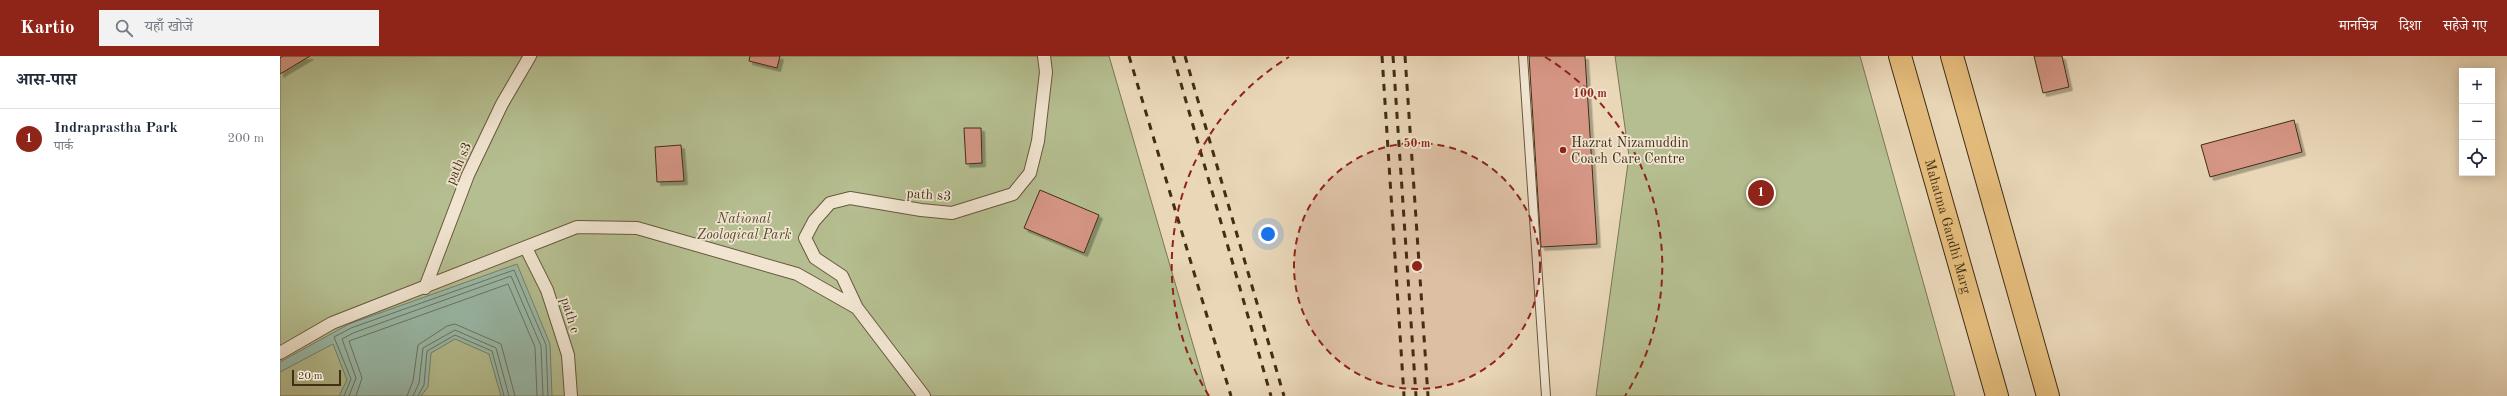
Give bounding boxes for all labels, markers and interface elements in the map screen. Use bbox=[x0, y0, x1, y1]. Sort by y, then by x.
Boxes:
search box bbox=[99, 10, 379, 46]
icon: search bbox=[113, 17, 135, 39]
text: Kartio bbox=[20, 19, 75, 38]
text: मानचित्र bbox=[2339, 19, 2377, 33]
text: दिशा bbox=[2399, 19, 2421, 33]
text: सहेजे गए bbox=[2443, 19, 2487, 33]
text: यहाँ खोजें bbox=[145, 20, 193, 35]
map controls bbox=[2459, 68, 2495, 176]
button: + bbox=[2459, 68, 2495, 104]
text: आस-पास bbox=[16, 72, 76, 89]
text: 100 m bbox=[1573, 88, 1607, 100]
button: − bbox=[2459, 104, 2495, 140]
text: Indraprastha Park bbox=[54, 121, 178, 136]
text: 1 bbox=[25, 132, 33, 145]
text: 200 m bbox=[227, 132, 264, 145]
place label: Hazrat Nizamuddin Coach Care Centre bbox=[1571, 136, 1689, 166]
text: 50 m bbox=[1404, 137, 1431, 150]
text: पार्क bbox=[54, 140, 73, 153]
street label: path s3 bbox=[443, 140, 474, 187]
button: locate bbox=[2459, 140, 2495, 176]
marker: Hazrat Nizamuddin Coach Care Centre bbox=[1558, 145, 1568, 155]
street label: Mahatma Gandhi Marg bbox=[1922, 158, 1974, 296]
pin: 1 bbox=[1748, 178, 1774, 208]
street label: path s3 bbox=[906, 186, 952, 204]
park label: National Zoological Park bbox=[697, 212, 791, 243]
your location bbox=[1258, 224, 1278, 244]
centre of rings bbox=[1410, 259, 1424, 273]
street label: path c bbox=[558, 296, 582, 335]
scale bar bbox=[292, 368, 341, 387]
text: 20 m bbox=[298, 371, 323, 382]

